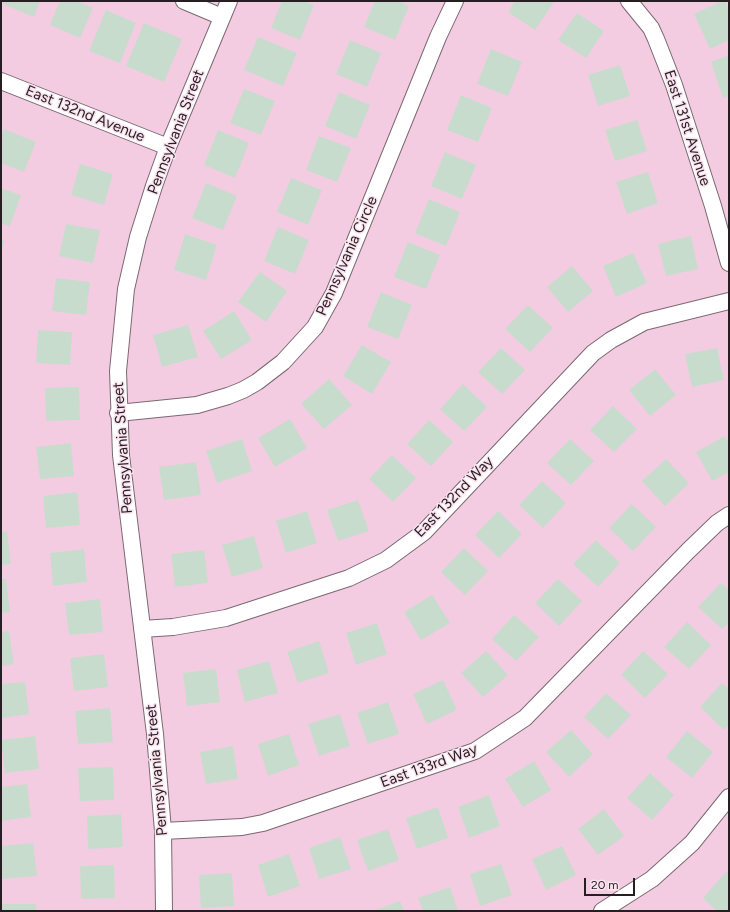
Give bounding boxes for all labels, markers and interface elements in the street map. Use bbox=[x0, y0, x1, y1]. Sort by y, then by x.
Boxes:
street label: Pennsylvania Street bbox=[144, 67, 208, 197]
street label: East 131st Avenue bbox=[660, 68, 714, 188]
street label: East 132nd Avenue bbox=[23, 82, 147, 146]
street label: Pennsylvania Circle bbox=[313, 193, 381, 319]
street label: Pennsylvania Street bbox=[109, 381, 137, 515]
street label: East 132nd Way bbox=[411, 453, 497, 541]
street label: Pennsylvania Street bbox=[142, 703, 172, 837]
street label: East 133rd Way bbox=[378, 740, 480, 792]
scale bar bbox=[586, 870, 637, 896]
text: 20 m bbox=[591, 878, 619, 892]

